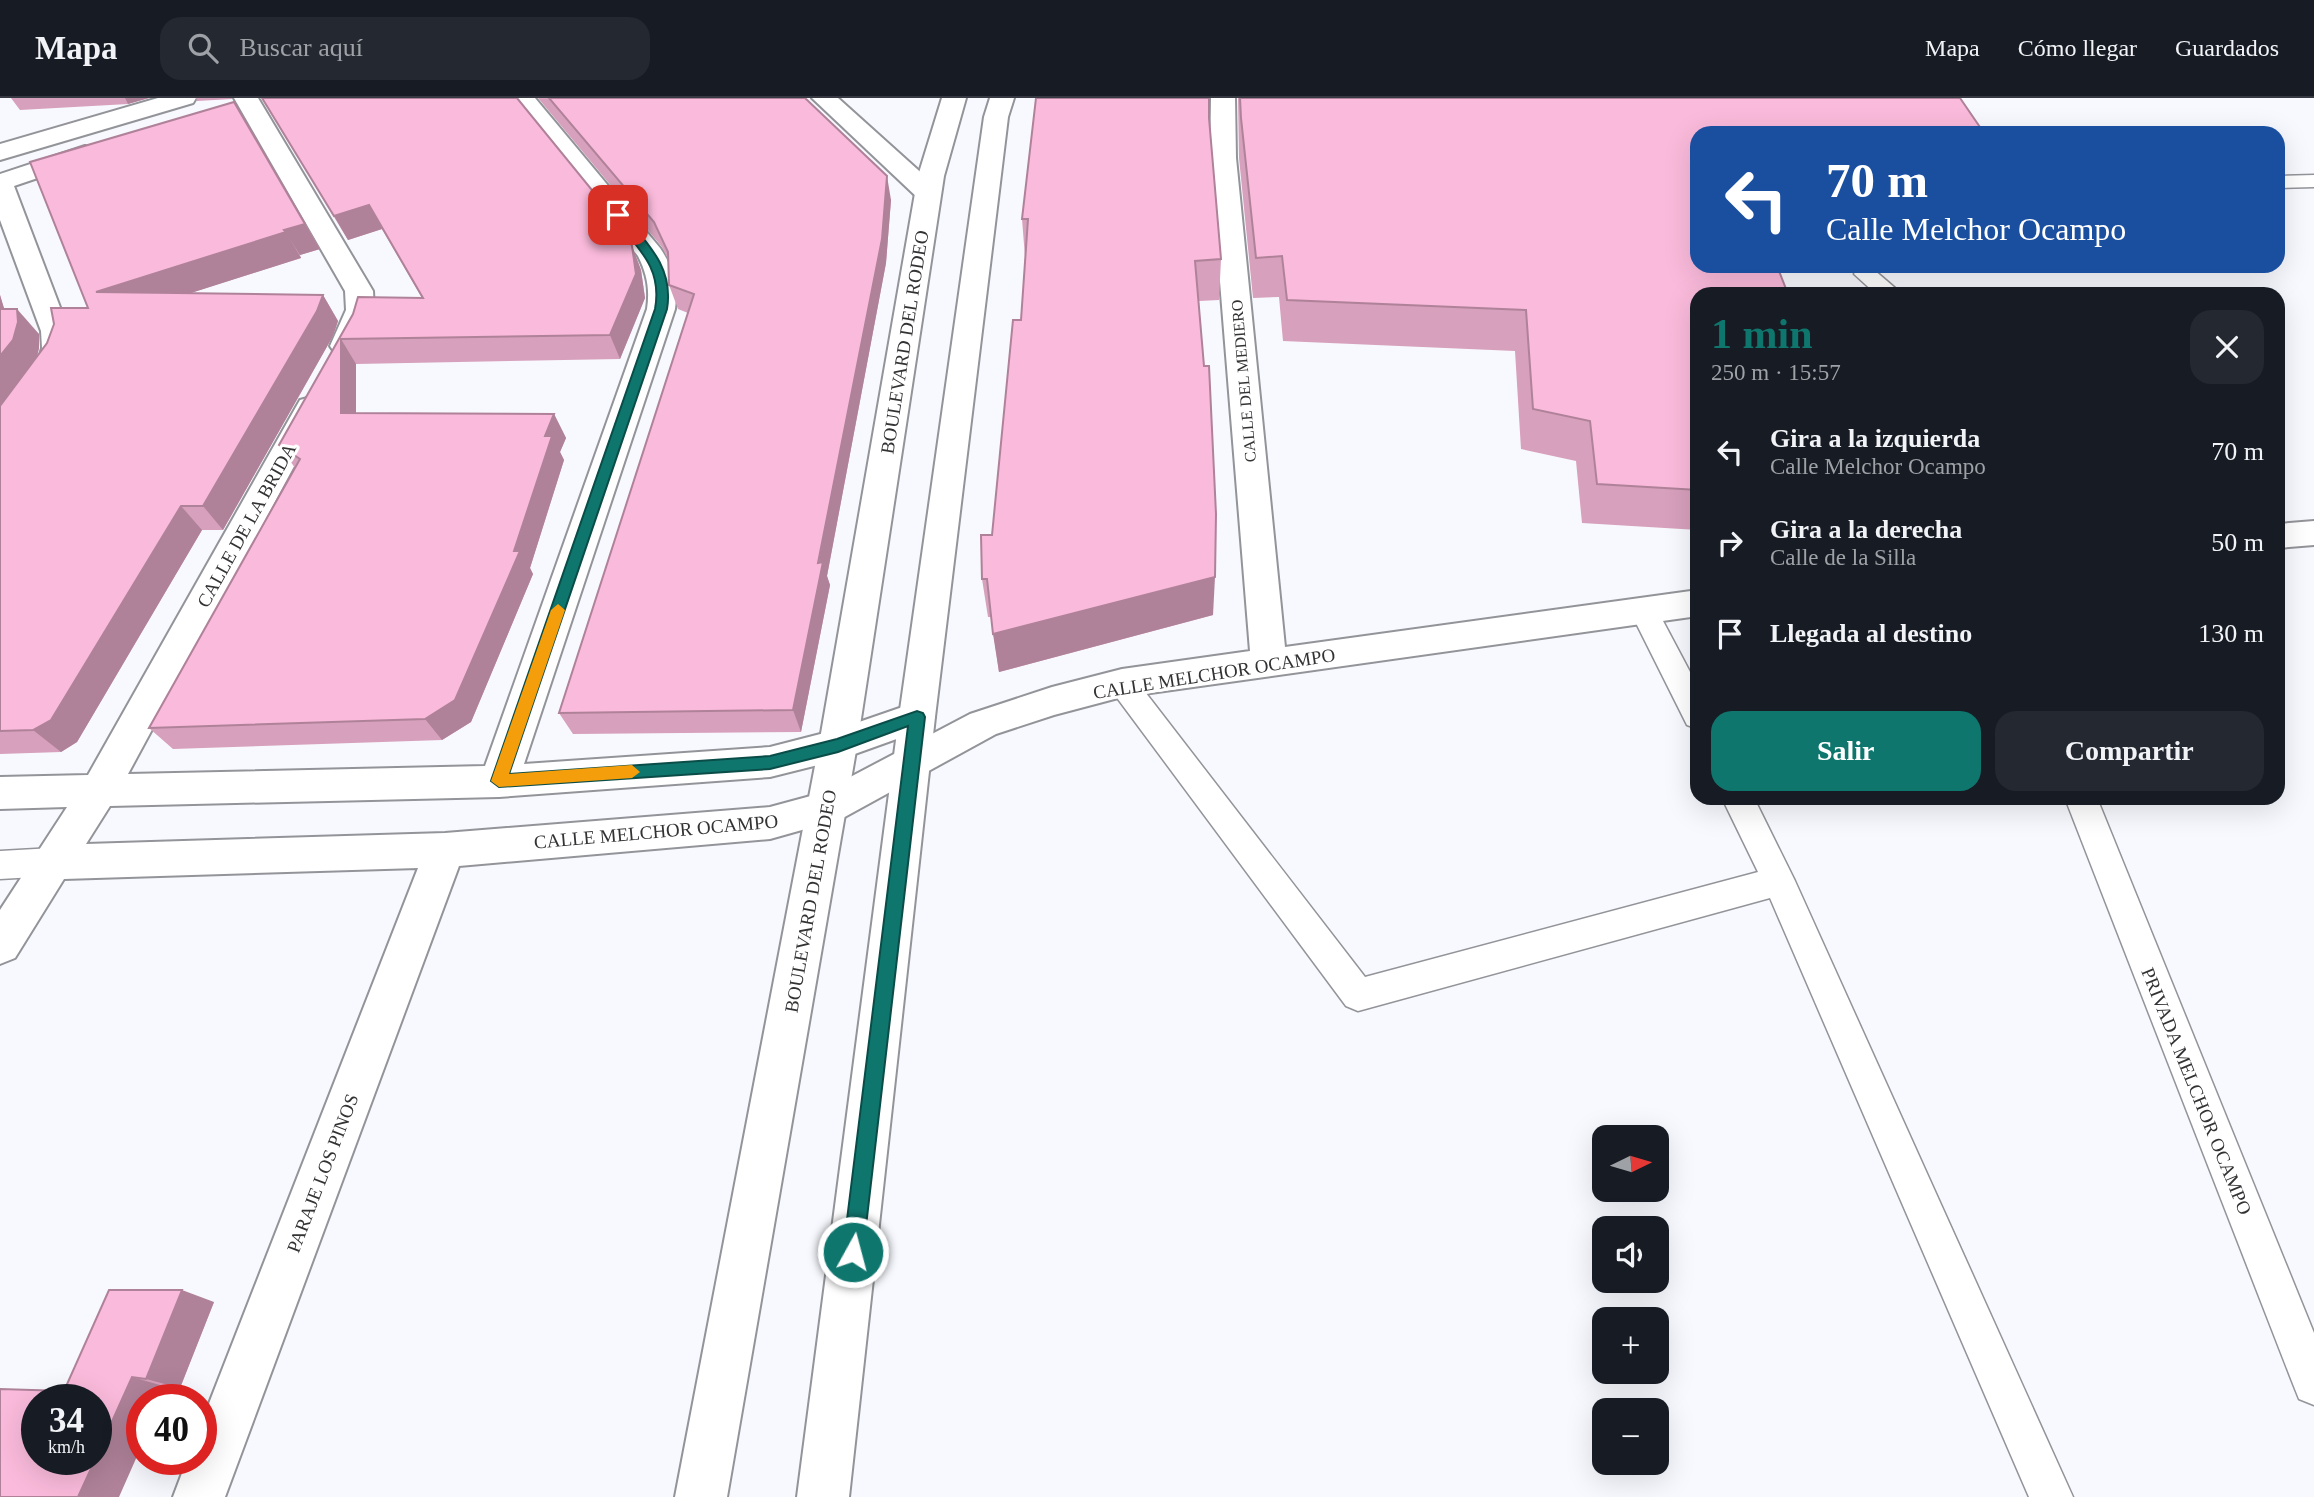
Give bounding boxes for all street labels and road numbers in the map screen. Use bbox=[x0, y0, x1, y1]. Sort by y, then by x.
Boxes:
street label: BOULEVARD DEL RODEO bbox=[876, 229, 933, 455]
street label: CALLE DEL MEDIERO bbox=[1228, 299, 1259, 463]
street label: CALLE DE LA BRIDA bbox=[193, 439, 300, 611]
street label: CALLE MELCHOR OCAMPO bbox=[1091, 644, 1337, 703]
street label: BOULEVARD DEL RODEO bbox=[781, 788, 840, 1014]
street label: CALLE MELCHOR OCAMPO bbox=[533, 810, 779, 853]
street label: PRIVADA MELCHOR OCAMPO bbox=[2137, 965, 2256, 1218]
street label: PARAJE LOS PINOS bbox=[283, 1091, 362, 1255]

